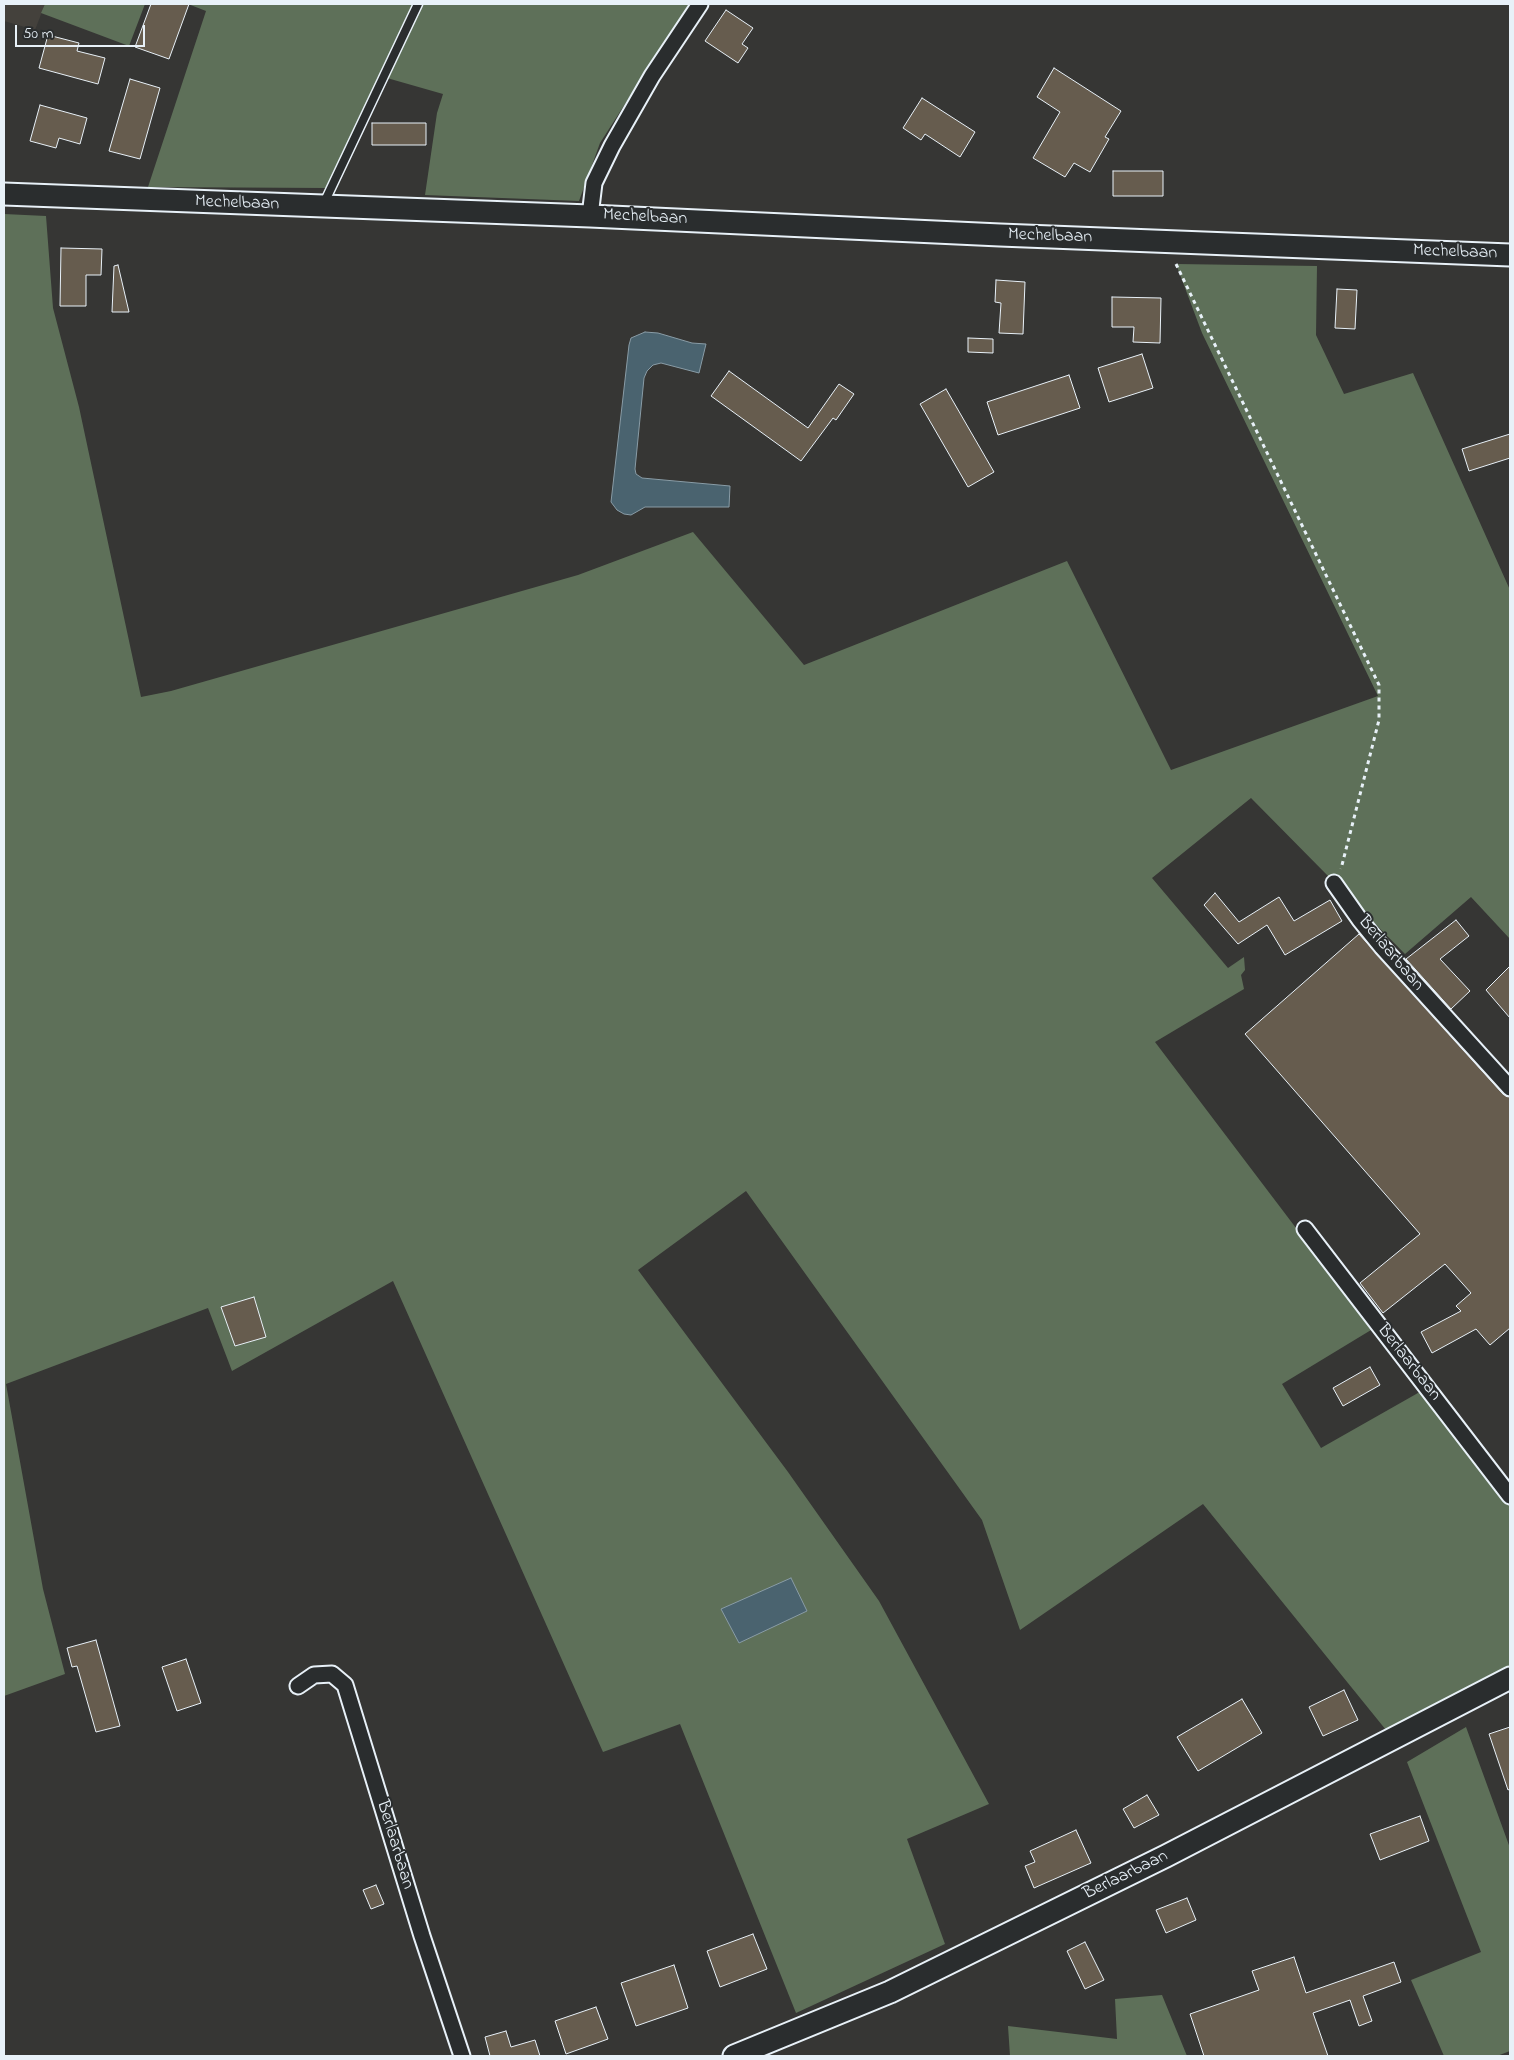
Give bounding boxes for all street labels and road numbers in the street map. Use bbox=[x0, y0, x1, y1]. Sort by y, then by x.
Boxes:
street label: Mechelbaan bbox=[194, 192, 280, 216]
street label: Mechelbaan bbox=[602, 205, 688, 231]
street label: Mechelbaan bbox=[1007, 225, 1093, 249]
street label: Mechelbaan bbox=[1412, 241, 1498, 265]
street label: Berlaarbaan bbox=[1352, 912, 1428, 996]
street label: Berlaarbaan bbox=[1371, 1320, 1445, 1406]
street label: Berlaarbaan bbox=[370, 1798, 418, 1892]
street label: Berlaarbaan bbox=[1080, 1846, 1172, 1906]

